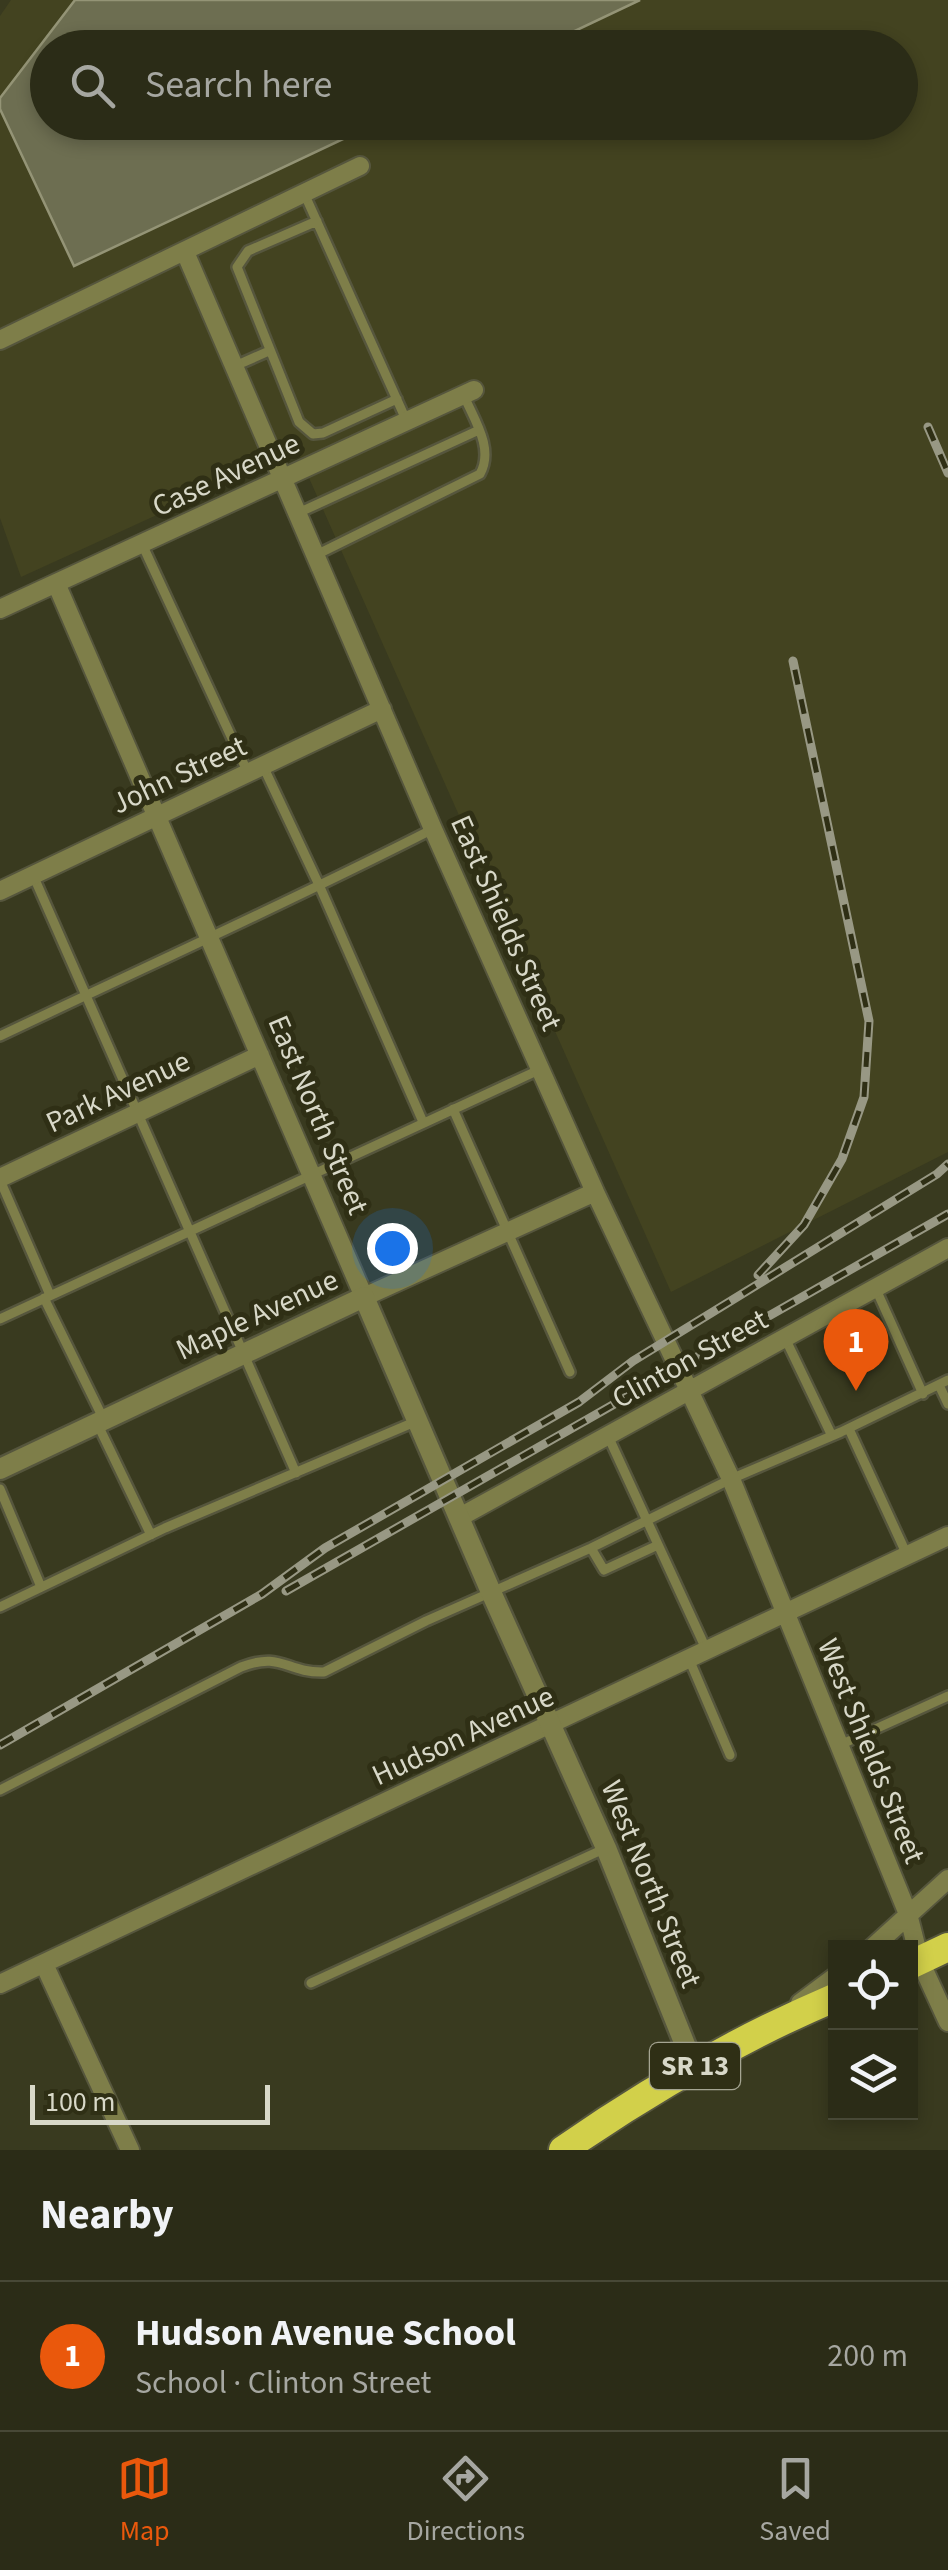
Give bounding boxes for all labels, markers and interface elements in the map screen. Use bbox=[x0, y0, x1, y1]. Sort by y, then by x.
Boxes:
search box bbox=[30, 30, 918, 140]
icon: search bbox=[65, 58, 120, 113]
text: Search here bbox=[145, 58, 332, 112]
street label: Case Avenue bbox=[145, 422, 307, 528]
street label: John Street bbox=[104, 725, 254, 825]
street label: East Shields Street bbox=[439, 808, 573, 1038]
street label: East North Street bbox=[257, 1009, 379, 1221]
street label: Park Avenue bbox=[39, 1040, 197, 1144]
your location bbox=[367, 1223, 418, 1274]
street label: Maple Avenue bbox=[169, 1259, 345, 1371]
street label: Clinton Street bbox=[604, 1298, 776, 1420]
pin: 1 bbox=[824, 1308, 888, 1391]
street label: West Shields Street bbox=[806, 1632, 936, 1870]
street label: Hudson Avenue bbox=[365, 1675, 561, 1797]
street label: West North Street bbox=[590, 1774, 712, 1994]
map controls bbox=[828, 1940, 918, 2120]
button: locate bbox=[828, 1940, 918, 2030]
button: layers bbox=[828, 2030, 918, 2120]
road number: SR 13 bbox=[650, 2043, 740, 2089]
scale bar bbox=[30, 2080, 270, 2124]
text: 100 m bbox=[45, 2082, 116, 2122]
text: Nearby bbox=[40, 2185, 174, 2245]
text: Hudson Avenue School bbox=[135, 2306, 516, 2360]
text: 1 bbox=[64, 2333, 81, 2379]
text: 200 m bbox=[827, 2333, 908, 2379]
text: School · Clinton Street bbox=[135, 2360, 431, 2406]
tab: Map bbox=[117, 2451, 172, 2551]
tab: Directions bbox=[407, 2451, 525, 2551]
tab: Saved bbox=[759, 2451, 831, 2551]

